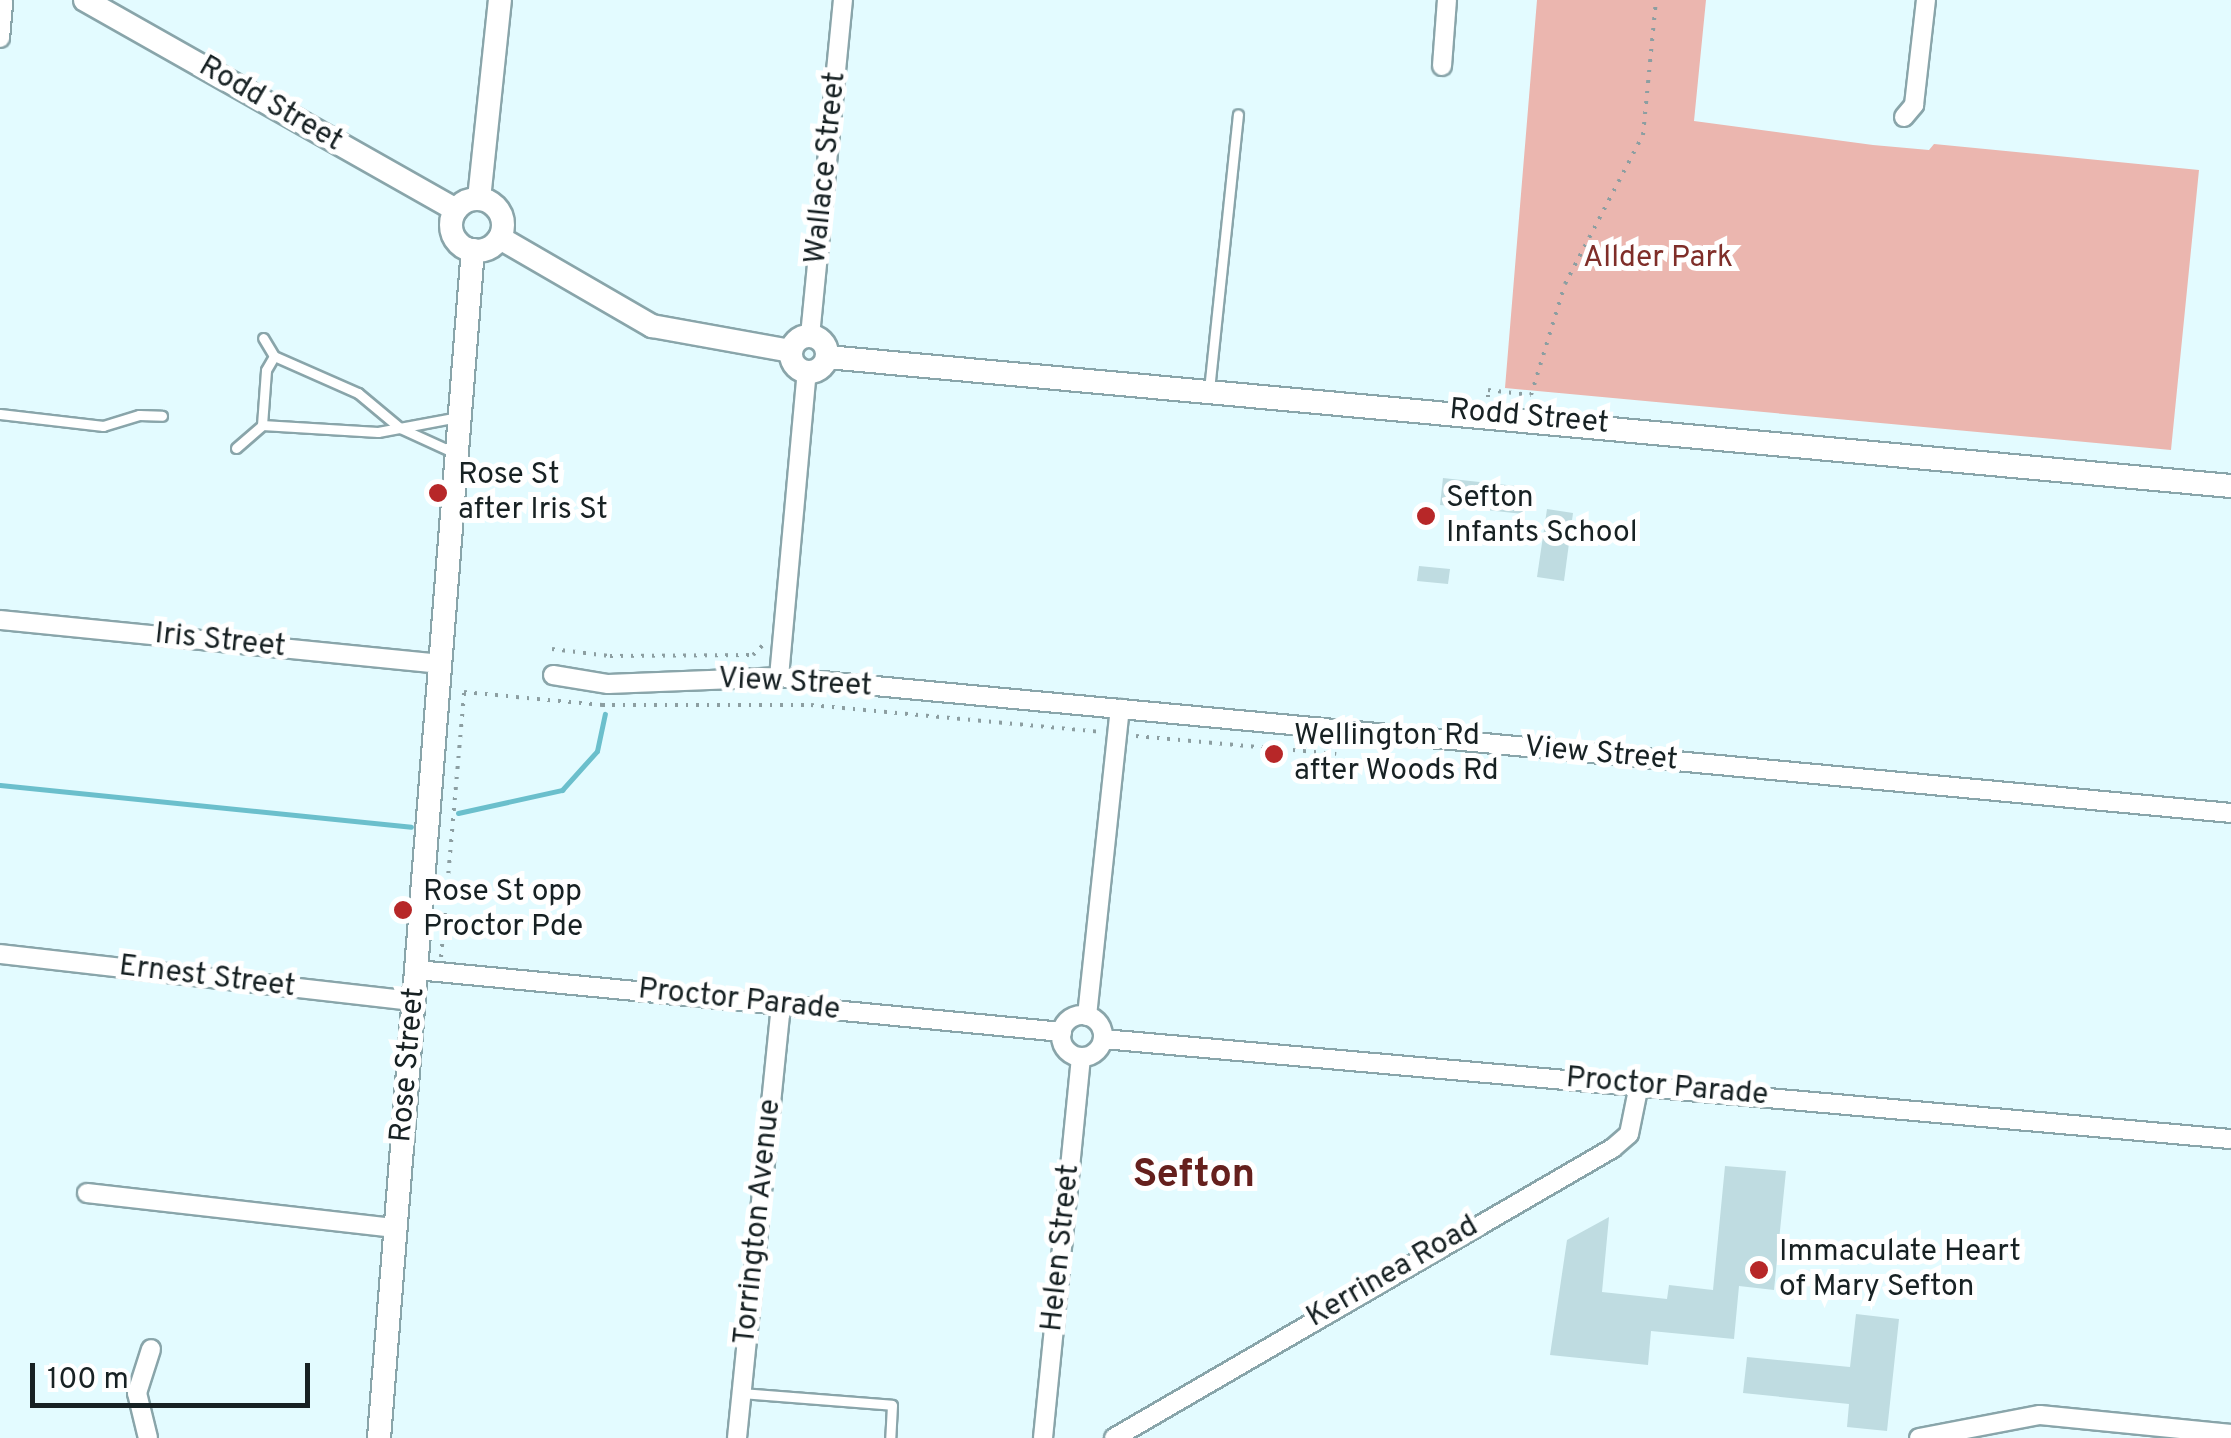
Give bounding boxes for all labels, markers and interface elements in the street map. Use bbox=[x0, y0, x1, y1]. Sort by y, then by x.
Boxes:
street label: Rodd Street bbox=[192, 49, 348, 161]
street label: Wallace Street bbox=[799, 70, 855, 266]
park label: Allder Park bbox=[1583, 241, 1733, 277]
street label: Rodd Street bbox=[1448, 393, 1610, 443]
place label: Rose St after Iris St bbox=[458, 458, 608, 528]
place label: Sefton Infants School bbox=[1446, 481, 1638, 552]
marker: Rose St after Iris St bbox=[427, 482, 449, 504]
marker: Sefton Infants School bbox=[1415, 505, 1437, 527]
street label: Iris Street bbox=[153, 617, 287, 667]
street label: View Street bbox=[717, 662, 873, 706]
place label: Wellington Rd after Woods Rd bbox=[1294, 719, 1499, 790]
street label: View Street bbox=[1523, 730, 1679, 780]
marker: Wellington Rd after Woods Rd bbox=[1263, 743, 1285, 765]
place label: Rose St opp Proctor Pde bbox=[423, 875, 583, 946]
marker: Rose St opp Proctor Pde bbox=[392, 899, 414, 921]
street label: Ernest Street bbox=[117, 949, 297, 1007]
street label: Proctor Parade bbox=[636, 972, 842, 1030]
street label: Rose Street bbox=[384, 986, 434, 1144]
street label: Proctor Parade bbox=[1564, 1061, 1770, 1115]
street label: Torrington Avenue bbox=[728, 1097, 790, 1347]
district label: Sefton bbox=[1133, 1152, 1255, 1200]
street label: Helen Street bbox=[1035, 1163, 1089, 1333]
street label: Kerrinea Road bbox=[1301, 1209, 1485, 1337]
place label: Immaculate Heart of Mary Sefton bbox=[1779, 1235, 2021, 1306]
marker: Immaculate Heart of Mary Sefton bbox=[1748, 1259, 1770, 1281]
scale bar bbox=[35, 1343, 315, 1405]
text: 100 m bbox=[47, 1362, 129, 1399]

